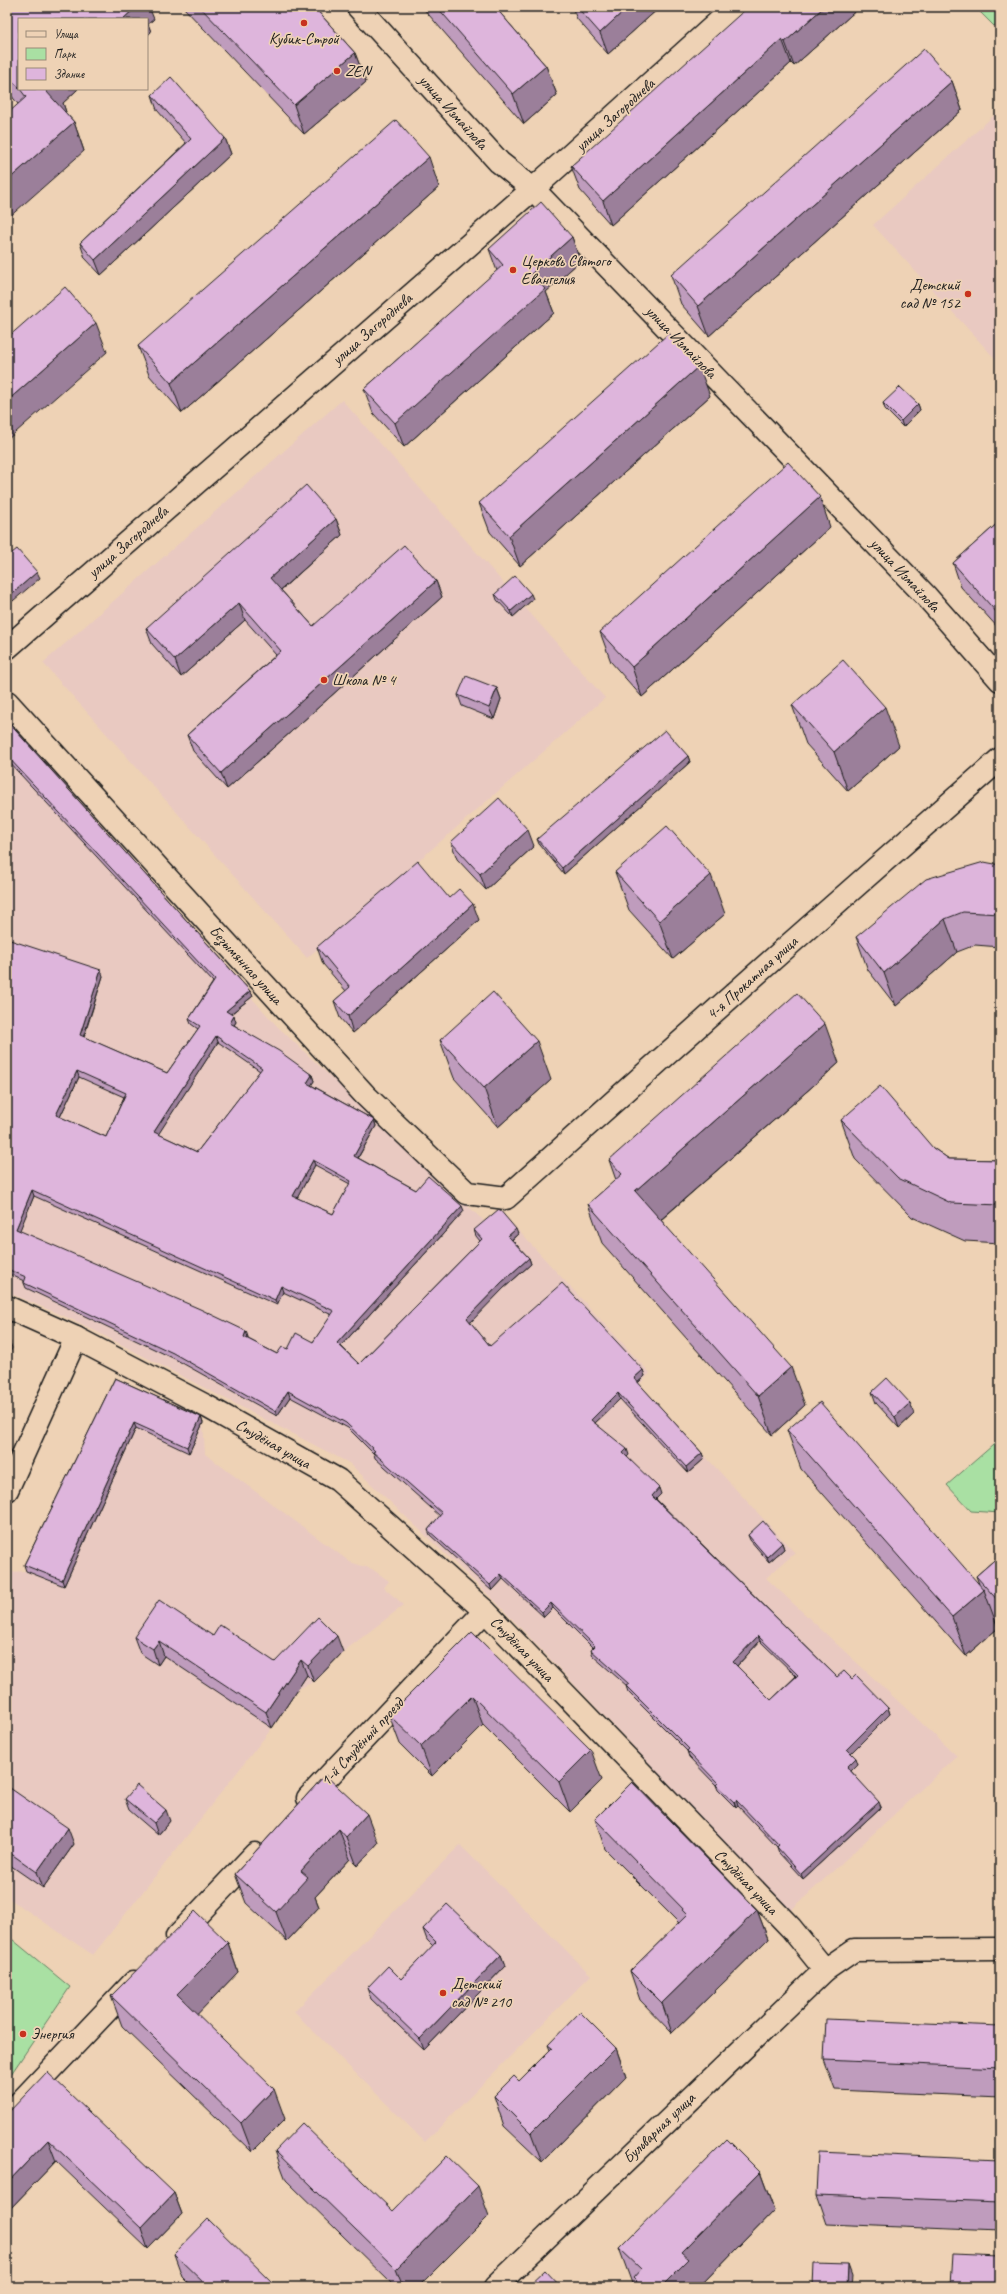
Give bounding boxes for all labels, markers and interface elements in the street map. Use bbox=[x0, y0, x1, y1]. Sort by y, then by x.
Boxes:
legend bbox=[18, 18, 148, 90]
marker: Кубик-Строй bbox=[299, 18, 309, 28]
text: Улица bbox=[54, 26, 79, 42]
place label: Кубик-Строй bbox=[269, 29, 340, 49]
text: Парк bbox=[54, 46, 77, 62]
place label: ZEN bbox=[345, 61, 373, 81]
text: Здание bbox=[54, 66, 85, 82]
marker: ZEN bbox=[332, 66, 342, 76]
street label: улица Измайлова bbox=[413, 70, 493, 155]
street label: улица Загороднева bbox=[570, 73, 660, 157]
place label: Церковь Святого Евангелия bbox=[521, 251, 613, 289]
marker: Церковь Святого Евангелия bbox=[508, 265, 518, 275]
place label: Детский сад № 152 bbox=[900, 275, 962, 313]
street label: улица Загороднева bbox=[327, 288, 417, 370]
marker: Детский сад № 152 bbox=[963, 289, 973, 299]
street label: улица Измайлова bbox=[641, 301, 722, 384]
street label: улица Загороднева bbox=[83, 501, 173, 583]
street label: улица Измайлова bbox=[865, 533, 945, 617]
place label: Школа № 4 bbox=[332, 670, 397, 690]
marker: Школа № 4 bbox=[319, 675, 329, 685]
street label: Безымянная улица bbox=[205, 921, 288, 1010]
street label: 4-я Прокатная улица bbox=[702, 931, 803, 1024]
street label: Студёная улица bbox=[232, 1415, 315, 1474]
street label: Студёная улица bbox=[486, 1612, 559, 1687]
street label: 1-й Студёный проезд bbox=[316, 1693, 409, 1790]
street label: Студёная улица bbox=[710, 1845, 783, 1920]
place label: Детский сад № 210 bbox=[451, 1974, 513, 2012]
marker: Детский сад № 210 bbox=[438, 1988, 448, 1998]
place label: Энергия bbox=[31, 2024, 75, 2044]
marker: Энергия bbox=[18, 2029, 28, 2039]
street label: Бульварная улица bbox=[618, 2088, 700, 2168]

